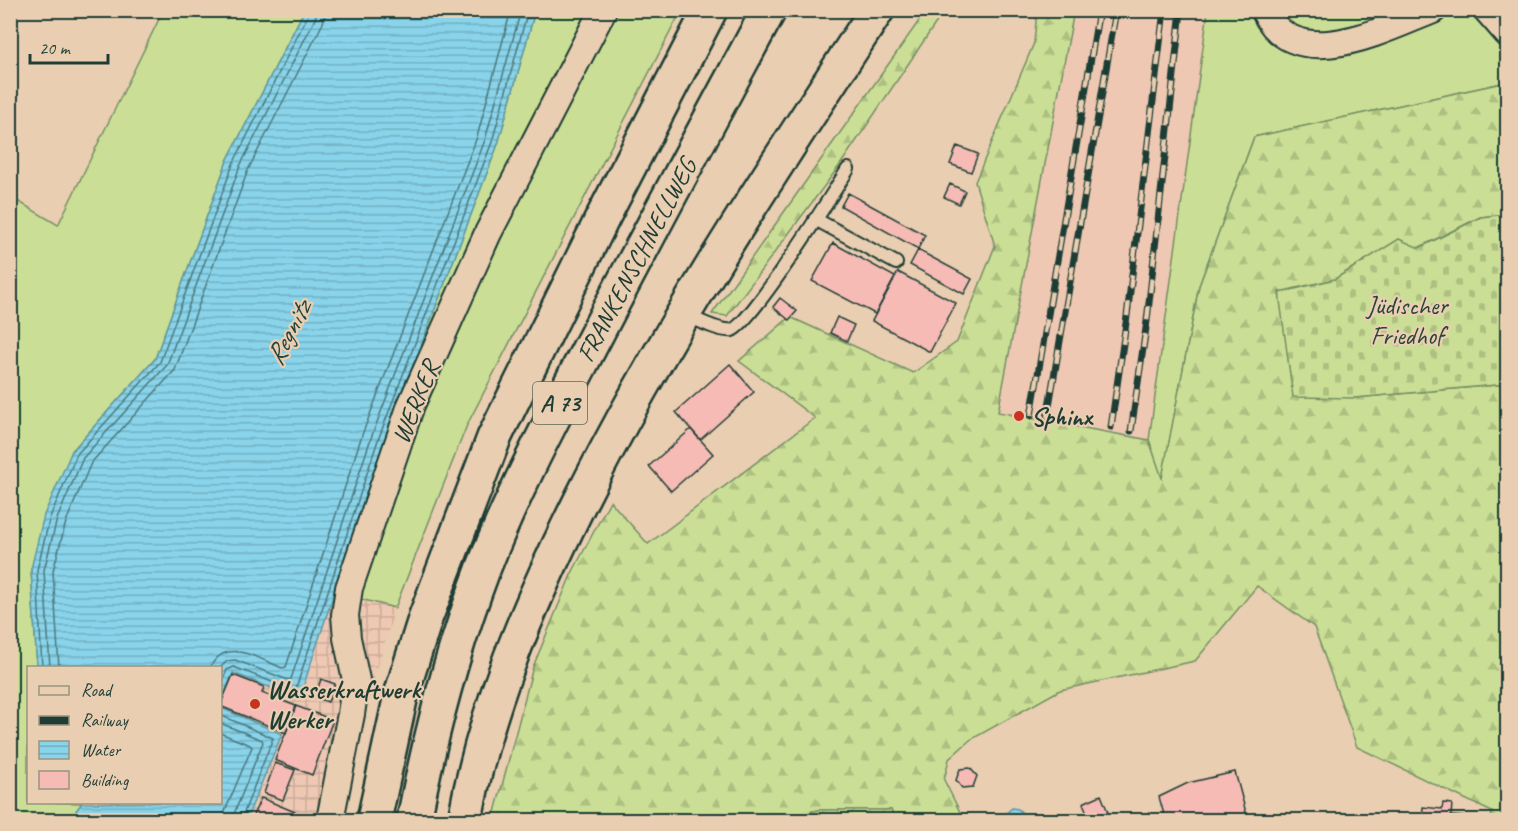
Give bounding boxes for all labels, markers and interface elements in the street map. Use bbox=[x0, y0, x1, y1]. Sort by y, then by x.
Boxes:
scale bar bbox=[30, 27, 108, 65]
text: 20 m bbox=[39, 37, 72, 59]
street label: FRANKENSCHNELLWEG bbox=[569, 150, 706, 368]
park label: Jüdischer Friedhof bbox=[1364, 289, 1449, 352]
water label: Regnitz bbox=[258, 291, 320, 371]
street label: WERKER bbox=[384, 353, 448, 448]
road number: A 73 bbox=[533, 382, 587, 424]
place label: Sphinx bbox=[1031, 400, 1094, 433]
marker: Sphinx bbox=[1012, 409, 1026, 423]
legend bbox=[27, 666, 222, 804]
place label: Wasserkraftwerk Werker bbox=[267, 673, 422, 736]
text: Road bbox=[81, 679, 114, 701]
marker: Wasserkraftwerk Werker bbox=[248, 697, 262, 711]
text: Railway bbox=[81, 709, 129, 731]
text: Water bbox=[81, 739, 122, 761]
text: Building bbox=[81, 769, 130, 791]

